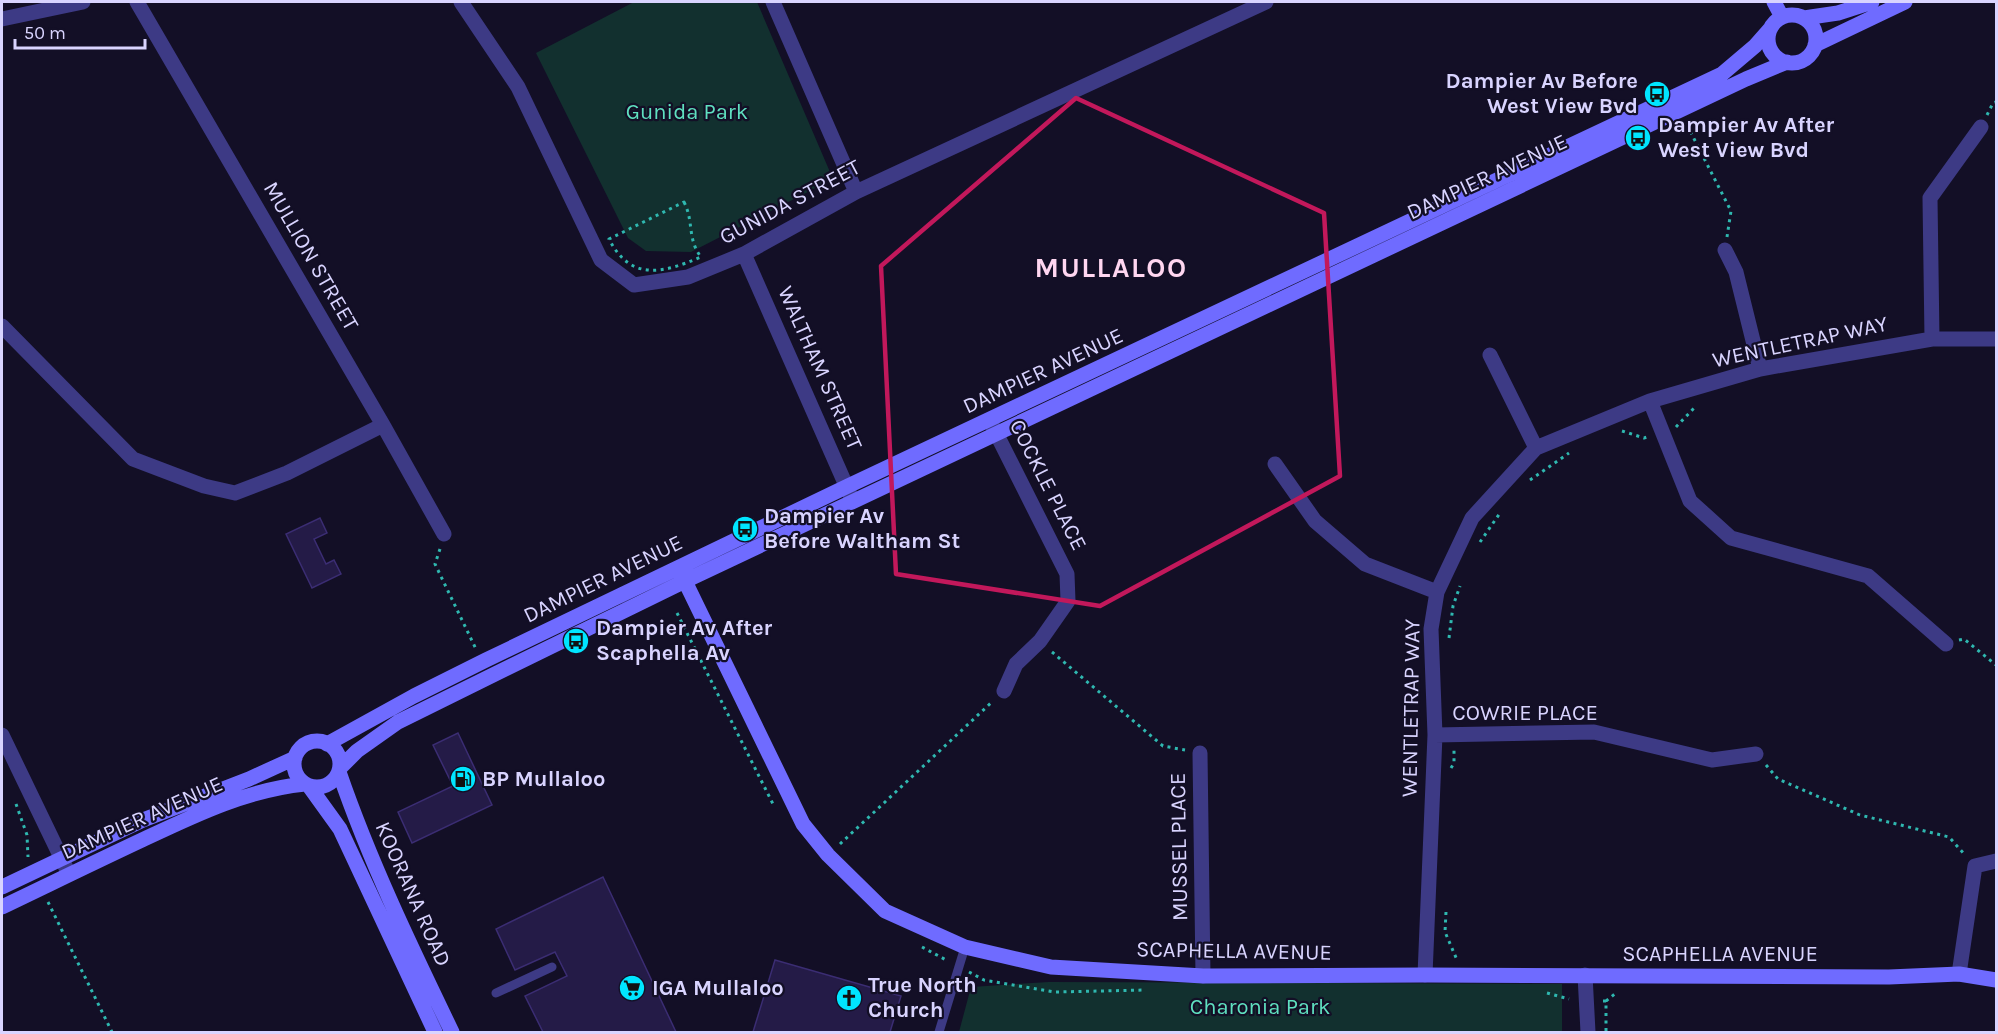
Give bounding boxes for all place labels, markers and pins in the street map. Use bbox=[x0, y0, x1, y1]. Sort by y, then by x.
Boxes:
place label: Dampier Av Before West View Bvd bbox=[1446, 68, 1638, 119]
bus stop icon: Dampier Av Before West View Bvd bbox=[1642, 79, 1672, 109]
place label: Dampier Av After West View Bvd bbox=[1658, 112, 1835, 163]
bus stop icon: Dampier Av After West View Bvd bbox=[1623, 123, 1653, 153]
place label: Dampier Av Before Waltham St bbox=[764, 503, 961, 554]
bus stop icon: Dampier Av Before Waltham St bbox=[730, 514, 760, 544]
place label: Dampier Av After Scaphella Av bbox=[596, 615, 773, 666]
bus stop icon: Dampier Av After Scaphella Av bbox=[561, 626, 591, 656]
fuel station icon: BP Mullaloo bbox=[448, 764, 478, 794]
place label: BP Mullaloo bbox=[482, 766, 606, 792]
place label: True North Church bbox=[868, 972, 977, 1023]
supermarket icon: IGA Mullaloo bbox=[617, 973, 647, 1003]
place label: IGA Mullaloo bbox=[652, 975, 784, 1001]
church icon: True North Church bbox=[834, 983, 864, 1013]

